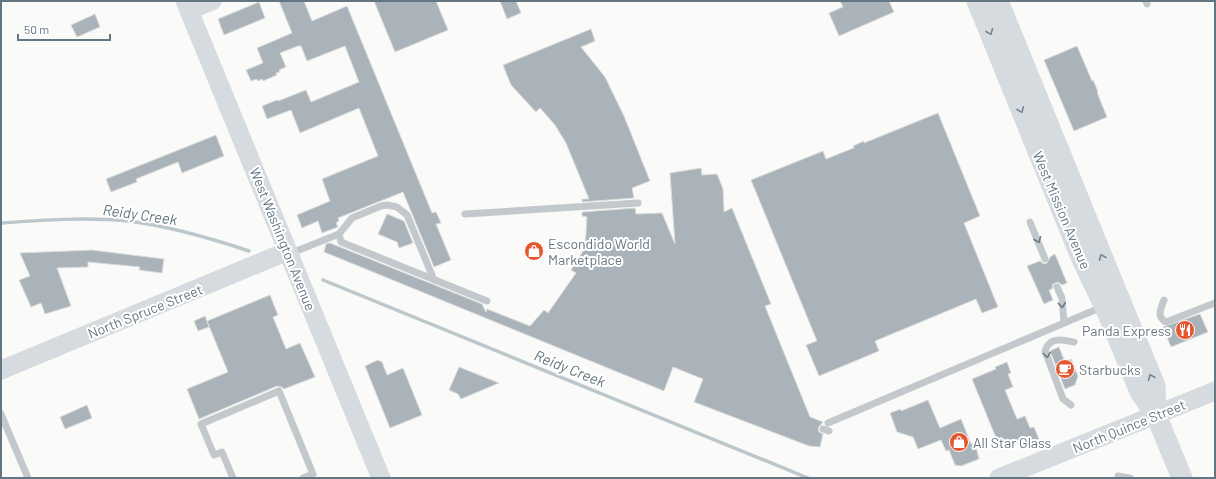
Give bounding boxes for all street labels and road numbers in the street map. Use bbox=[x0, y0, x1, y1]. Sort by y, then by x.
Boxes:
street label: West Mission Avenue bbox=[1029, 148, 1095, 272]
street label: West Washington Avenue bbox=[247, 165, 319, 313]
street label: North Spruce Street bbox=[85, 280, 205, 342]
street label: North Quince Street bbox=[1070, 396, 1188, 456]

